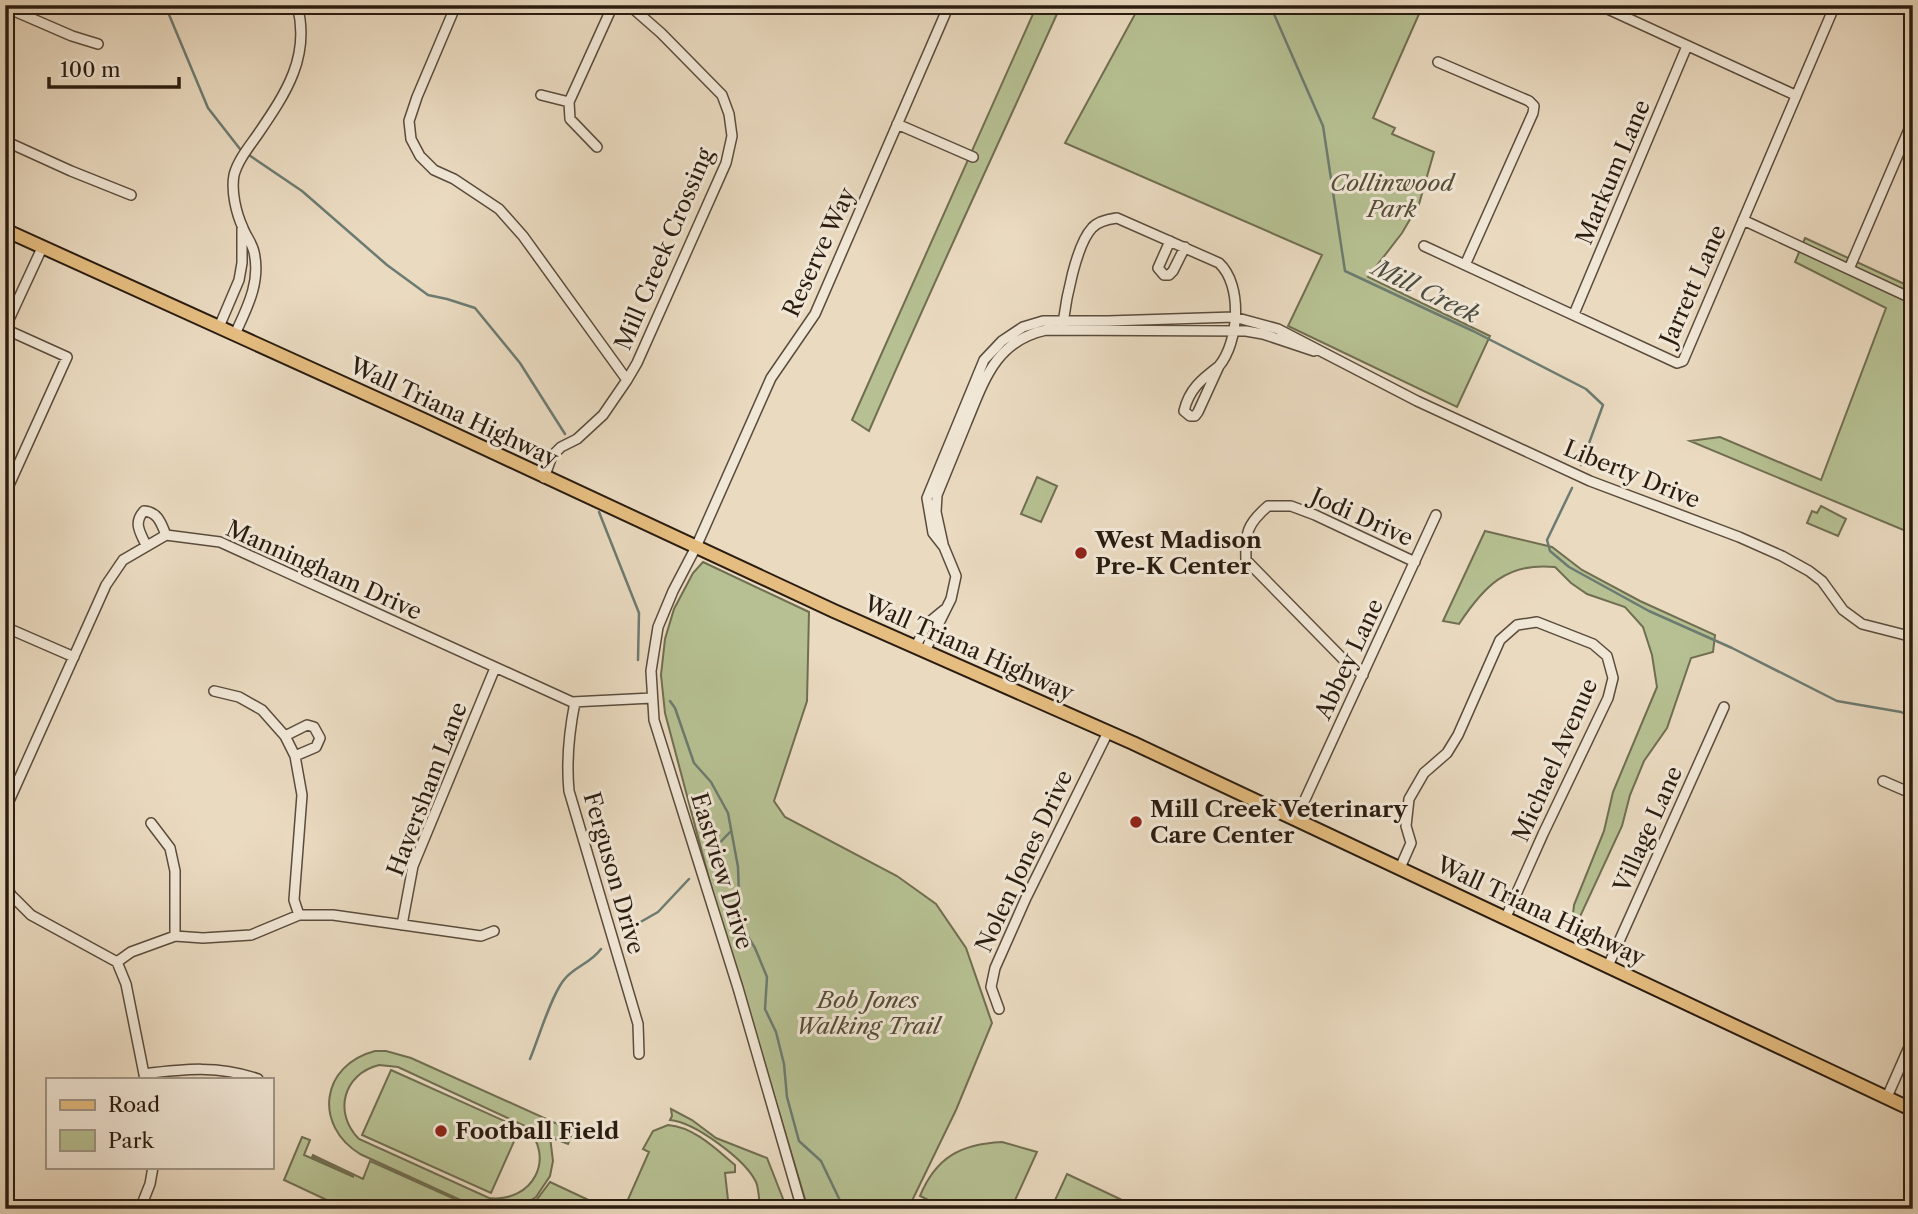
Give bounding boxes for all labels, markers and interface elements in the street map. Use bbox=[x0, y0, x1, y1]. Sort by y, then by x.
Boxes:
scale bar bbox=[49, 46, 178, 90]
text: 100 m bbox=[60, 57, 121, 82]
street label: Markum Lane bbox=[1570, 95, 1656, 249]
street label: Mill Creek Crossing bbox=[609, 143, 720, 354]
park label: Collinwood Park bbox=[1330, 169, 1456, 223]
street label: Reserve Way bbox=[777, 183, 861, 321]
street label: Jarrett Lane bbox=[1653, 220, 1732, 352]
water label: Mill Creek bbox=[1365, 252, 1484, 329]
street label: Wall Triana Highway bbox=[344, 351, 563, 473]
street label: Liberty Drive bbox=[1560, 434, 1704, 514]
street label: Jodi Drive bbox=[1304, 481, 1417, 552]
street label: Manningham Drive bbox=[222, 514, 426, 626]
place label: West Madison Pre-K Center bbox=[1094, 526, 1262, 580]
marker: West Madison Pre-K Center bbox=[1073, 545, 1089, 561]
street label: Wall Triana Highway bbox=[859, 589, 1078, 707]
street label: Abbey Lane bbox=[1308, 594, 1389, 725]
street label: Michael Avenue bbox=[1507, 674, 1603, 846]
street label: Haversham Lane bbox=[381, 698, 473, 880]
street label: Village Lane bbox=[1607, 762, 1688, 897]
street label: Nolen Jones Drive bbox=[969, 765, 1079, 957]
street label: Ferguson Drive bbox=[578, 789, 650, 957]
street label: Eastview Drive bbox=[685, 789, 759, 953]
place label: Mill Creek Veterinary Care Center bbox=[1150, 795, 1408, 849]
marker: Mill Creek Veterinary Care Center bbox=[1128, 814, 1144, 830]
street label: Wall Triana Highway bbox=[1431, 850, 1650, 972]
park label: Bob Jones Walking Trail bbox=[796, 986, 943, 1040]
legend bbox=[46, 1078, 273, 1168]
text: Road bbox=[108, 1092, 160, 1117]
place label: Football Field bbox=[455, 1117, 620, 1145]
marker: Football Field bbox=[433, 1123, 449, 1139]
text: Park bbox=[108, 1128, 154, 1153]

